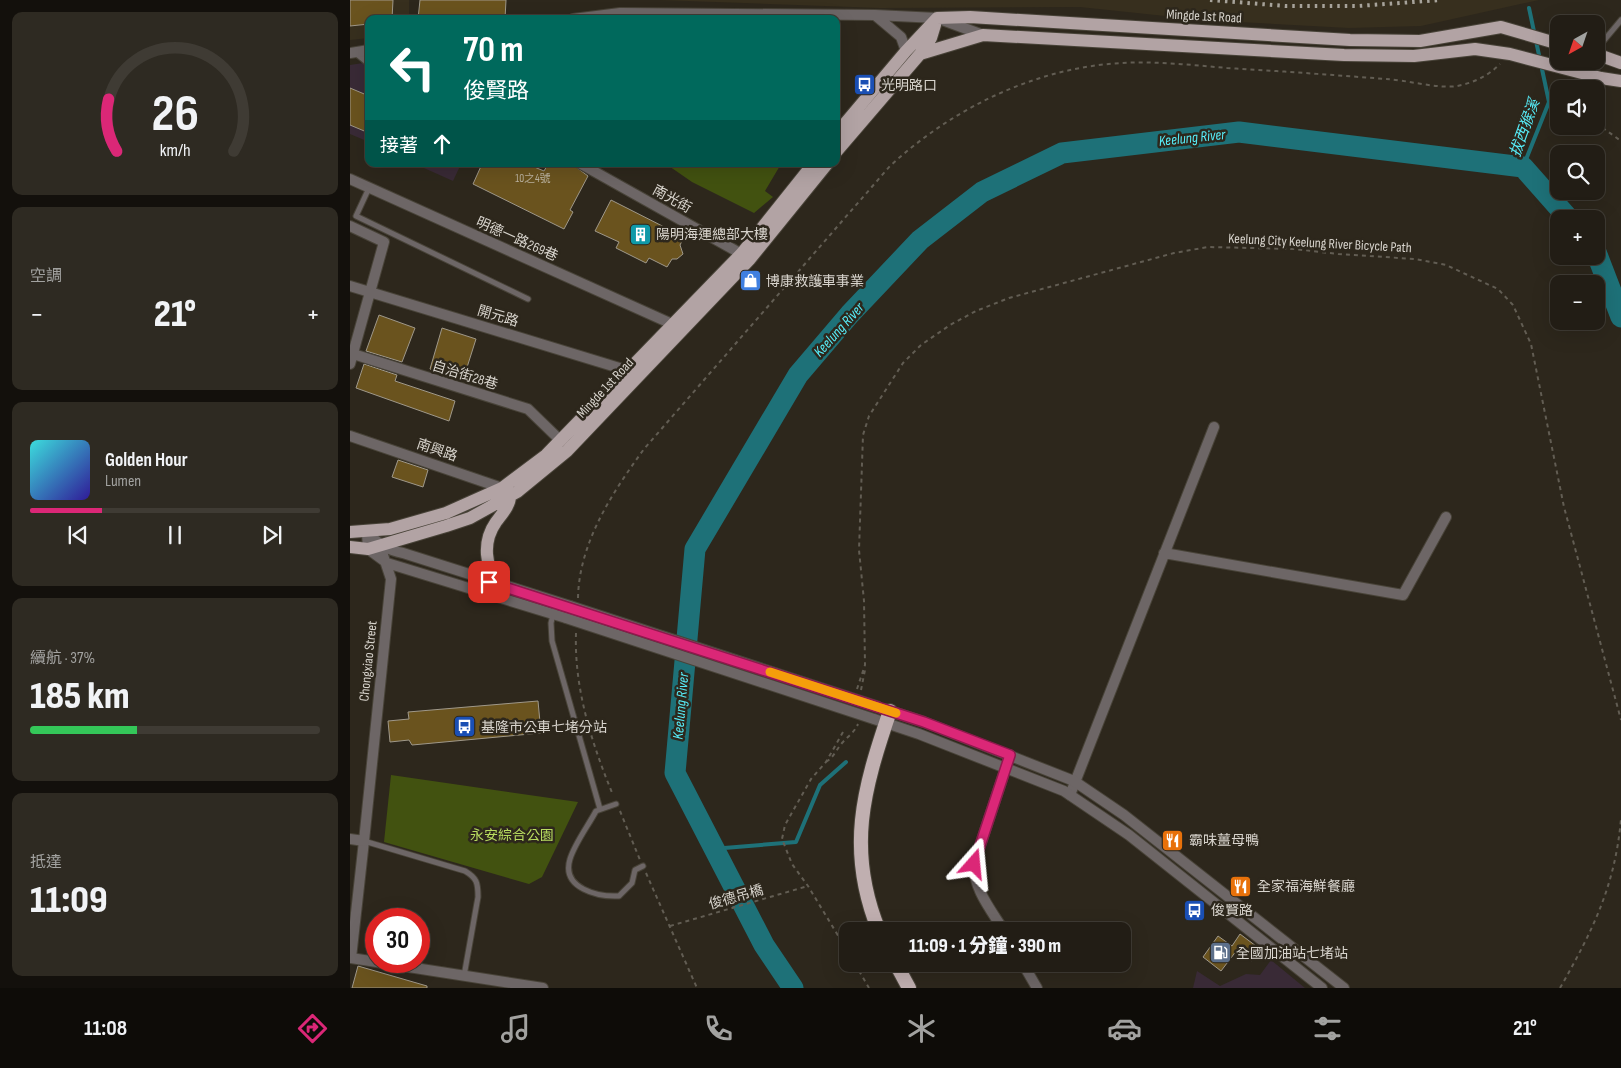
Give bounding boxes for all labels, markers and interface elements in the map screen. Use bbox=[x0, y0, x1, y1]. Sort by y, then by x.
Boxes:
street label: Mingde 1st Road bbox=[1166, 6, 1242, 26]
north arrow bbox=[1550, 15, 1605, 70]
map controls bbox=[1550, 15, 1605, 330]
text: 70 m bbox=[463, 29, 523, 72]
icon: left bbox=[380, 35, 445, 100]
bus stop icon: 光明路口 bbox=[853, 73, 877, 97]
place label: 光明路口 bbox=[881, 77, 937, 94]
text: 俊賢路 bbox=[463, 78, 529, 105]
button: sound bbox=[1550, 80, 1605, 135]
text: 26 bbox=[151, 83, 199, 146]
water label: 拔西猴溪 bbox=[1506, 95, 1545, 159]
water label: Keelung River bbox=[1158, 125, 1227, 151]
icon: ahead bbox=[428, 130, 456, 158]
text: 接著 bbox=[380, 135, 418, 158]
text: km/h bbox=[160, 140, 190, 161]
button: search bbox=[1550, 145, 1605, 200]
house number: 10之4號 bbox=[515, 172, 551, 185]
street label: 南光街 bbox=[650, 181, 694, 217]
button: + bbox=[1550, 210, 1605, 265]
street label: 明德一路269巷 bbox=[473, 213, 561, 265]
building icon: 陽明海運總部大樓 bbox=[628, 222, 652, 246]
place label: 陽明海運總部大樓 bbox=[656, 226, 768, 243]
street label: Keelung City Keelung River Bicycle Path bbox=[1228, 230, 1412, 256]
text: 空調 bbox=[30, 267, 62, 286]
shop icon: 博康救護車事業 bbox=[738, 269, 762, 293]
place label: 博康救護車事業 bbox=[766, 273, 864, 290]
button: − bbox=[1550, 275, 1605, 330]
text: 21° bbox=[154, 292, 196, 337]
text: − bbox=[30, 298, 44, 331]
text: + bbox=[306, 298, 320, 331]
water label: Keelung River bbox=[810, 298, 869, 361]
street label: 開元路 bbox=[475, 302, 521, 330]
street label: Mingde 1st Road bbox=[573, 354, 637, 422]
street label: 自治街28巷 bbox=[430, 357, 500, 393]
street label: 南興路 bbox=[414, 435, 460, 465]
text: Golden Hour bbox=[105, 449, 188, 472]
text: Lumen bbox=[105, 472, 141, 491]
icon: previous bbox=[64, 521, 92, 549]
icon: pause bbox=[161, 521, 189, 549]
icon: next bbox=[258, 521, 286, 549]
pin bbox=[468, 561, 510, 603]
icon: arrive bbox=[475, 568, 503, 596]
street label: Chongxiao Street bbox=[355, 620, 381, 702]
text: 續航 · 37% bbox=[30, 649, 95, 668]
water label: Keelung River bbox=[669, 671, 693, 740]
text: 185 km bbox=[30, 674, 130, 719]
bus stop icon: 基隆市公車七堵分站 bbox=[453, 715, 477, 739]
place label: 基隆市公車七堵分站 bbox=[481, 719, 607, 736]
park label: 永安綜合公園 bbox=[470, 827, 554, 844]
restaurant icon: 霸味薑母鴨 bbox=[1161, 828, 1185, 852]
place label: 霸味薑母鴨 bbox=[1189, 832, 1259, 849]
position arrow bbox=[947, 837, 999, 889]
text: 抵達 bbox=[30, 853, 62, 872]
restaurant icon: 全家福海鮮餐廳 bbox=[1229, 874, 1253, 898]
text: 11:09 bbox=[30, 878, 107, 923]
place label: 全家福海鮮餐廳 bbox=[1257, 878, 1355, 895]
street label: 俊德吊橋 bbox=[707, 881, 765, 913]
bus stop icon: 俊賢路 bbox=[1183, 898, 1207, 922]
place label: 俊賢路 bbox=[1211, 902, 1253, 919]
speed limit sign: 30 bbox=[365, 908, 430, 973]
text: 11:09 · 1 分鐘 · 390 m bbox=[909, 935, 1061, 958]
fuel station icon: 全國加油站七堵站 bbox=[1208, 941, 1232, 965]
place label: 全國加油站七堵站 bbox=[1236, 945, 1348, 962]
icon: directions bbox=[295, 1011, 330, 1046]
icon: music bbox=[498, 1011, 533, 1046]
icon: phone bbox=[701, 1011, 736, 1046]
icon: climate bbox=[904, 1011, 939, 1046]
icon: car bbox=[1107, 1011, 1142, 1046]
icon: filters bbox=[1310, 1011, 1345, 1046]
text: 11:08 bbox=[84, 1015, 127, 1042]
text: 21° bbox=[1513, 1015, 1537, 1042]

